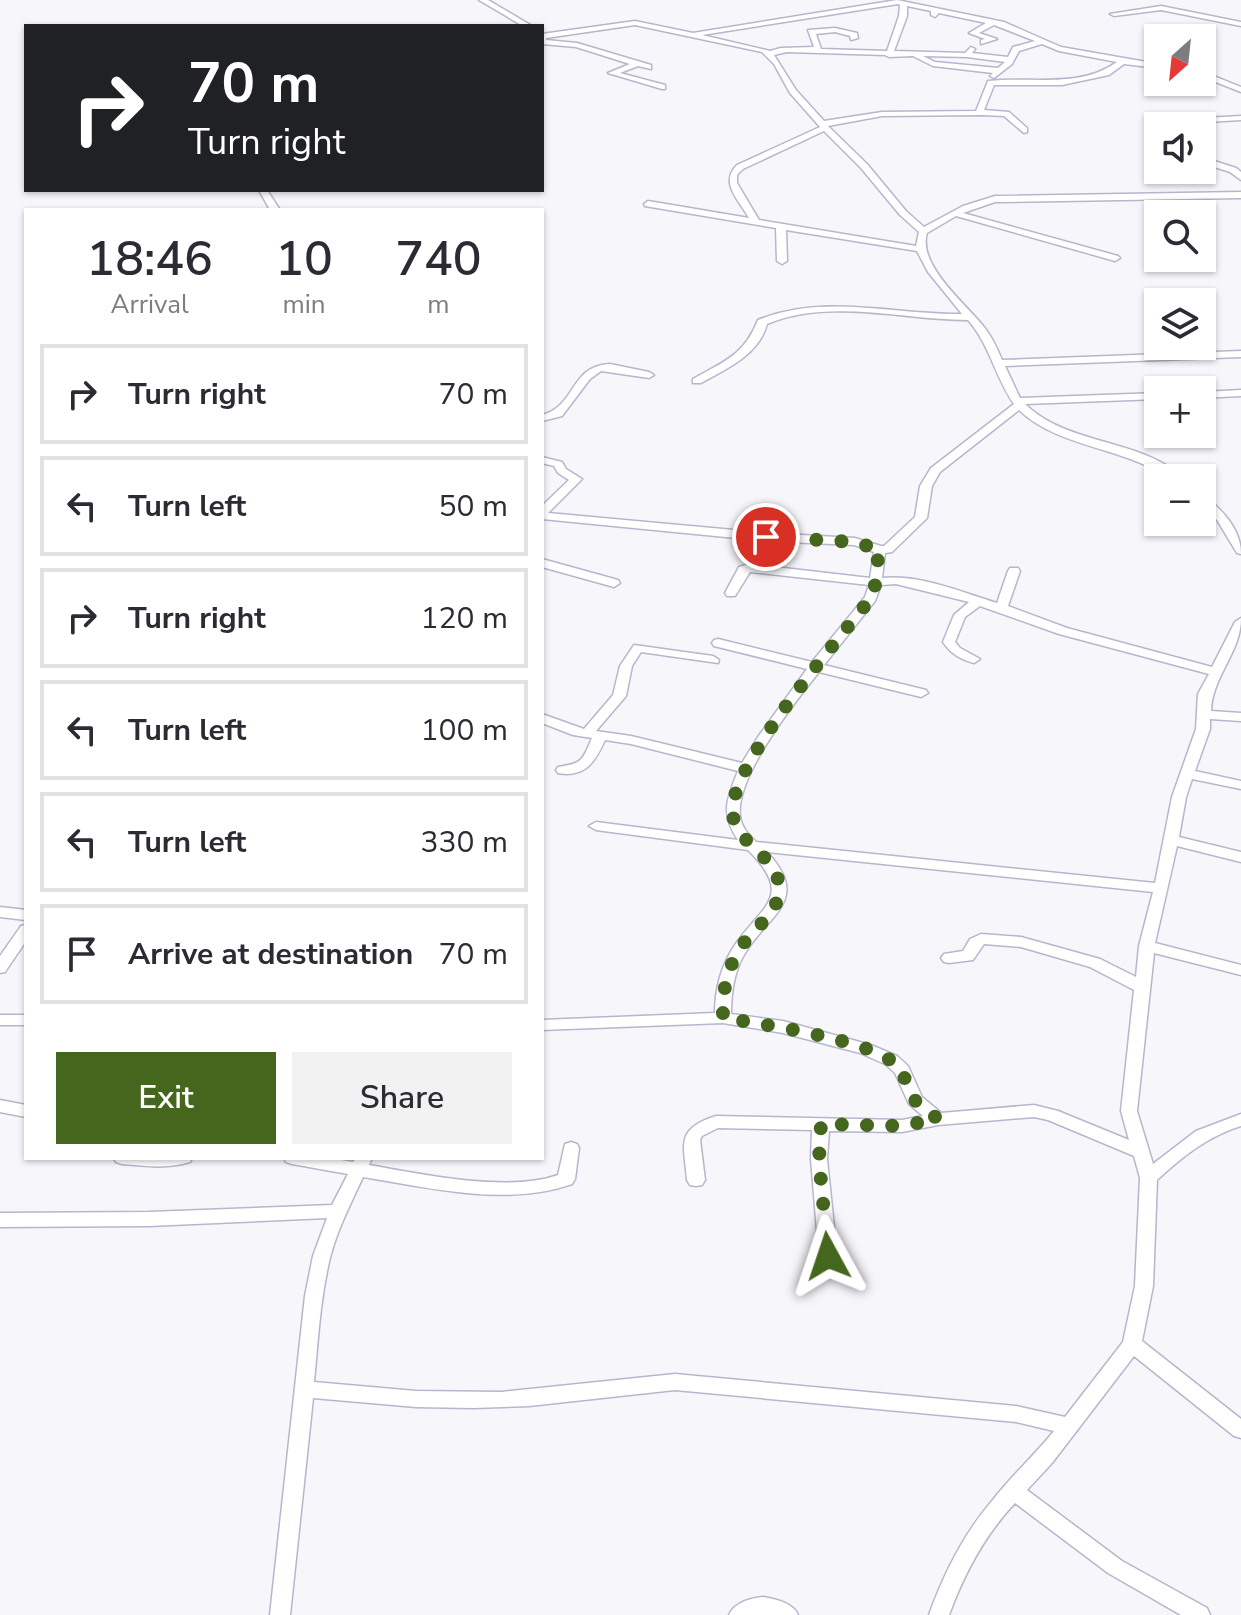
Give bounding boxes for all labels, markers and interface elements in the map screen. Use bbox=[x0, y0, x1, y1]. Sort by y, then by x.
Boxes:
north arrow bbox=[1144, 24, 1216, 96]
map controls bbox=[1144, 24, 1216, 536]
text: 70 m bbox=[188, 45, 319, 122]
icon: right bbox=[56, 56, 160, 160]
button: sound bbox=[1144, 112, 1216, 184]
text: Turn right bbox=[188, 118, 345, 167]
button: search bbox=[1144, 200, 1216, 272]
text: 18:46 bbox=[86, 226, 213, 292]
text: 10 bbox=[275, 226, 333, 292]
text: 740 bbox=[395, 226, 482, 292]
text: Arrival bbox=[111, 287, 189, 322]
text: min bbox=[283, 287, 326, 322]
text: m bbox=[427, 287, 450, 322]
button: layers bbox=[1144, 288, 1216, 360]
icon: right bbox=[60, 372, 104, 416]
text: Turn right bbox=[128, 374, 266, 415]
text: 70 m bbox=[439, 374, 508, 415]
button: + bbox=[1144, 376, 1216, 448]
button: − bbox=[1144, 464, 1216, 536]
icon: left bbox=[60, 484, 104, 528]
text: Turn left bbox=[128, 486, 246, 527]
text: 50 m bbox=[439, 486, 508, 527]
pin bbox=[732, 503, 800, 571]
icon: arrive bbox=[744, 515, 788, 559]
icon: right bbox=[60, 596, 104, 640]
text: Turn right bbox=[128, 598, 266, 639]
text: 120 m bbox=[421, 598, 508, 639]
icon: left bbox=[60, 708, 104, 752]
text: Turn left bbox=[128, 710, 246, 751]
text: 100 m bbox=[421, 710, 508, 751]
icon: left bbox=[60, 820, 104, 864]
text: Turn left bbox=[128, 822, 246, 863]
text: 330 m bbox=[421, 822, 508, 863]
icon: arrive bbox=[60, 932, 104, 976]
text: Arrive at destination bbox=[128, 934, 413, 975]
text: 70 m bbox=[439, 934, 508, 975]
button: Exit bbox=[56, 1052, 276, 1144]
button: Share bbox=[292, 1052, 512, 1144]
position arrow bbox=[786, 1214, 870, 1298]

